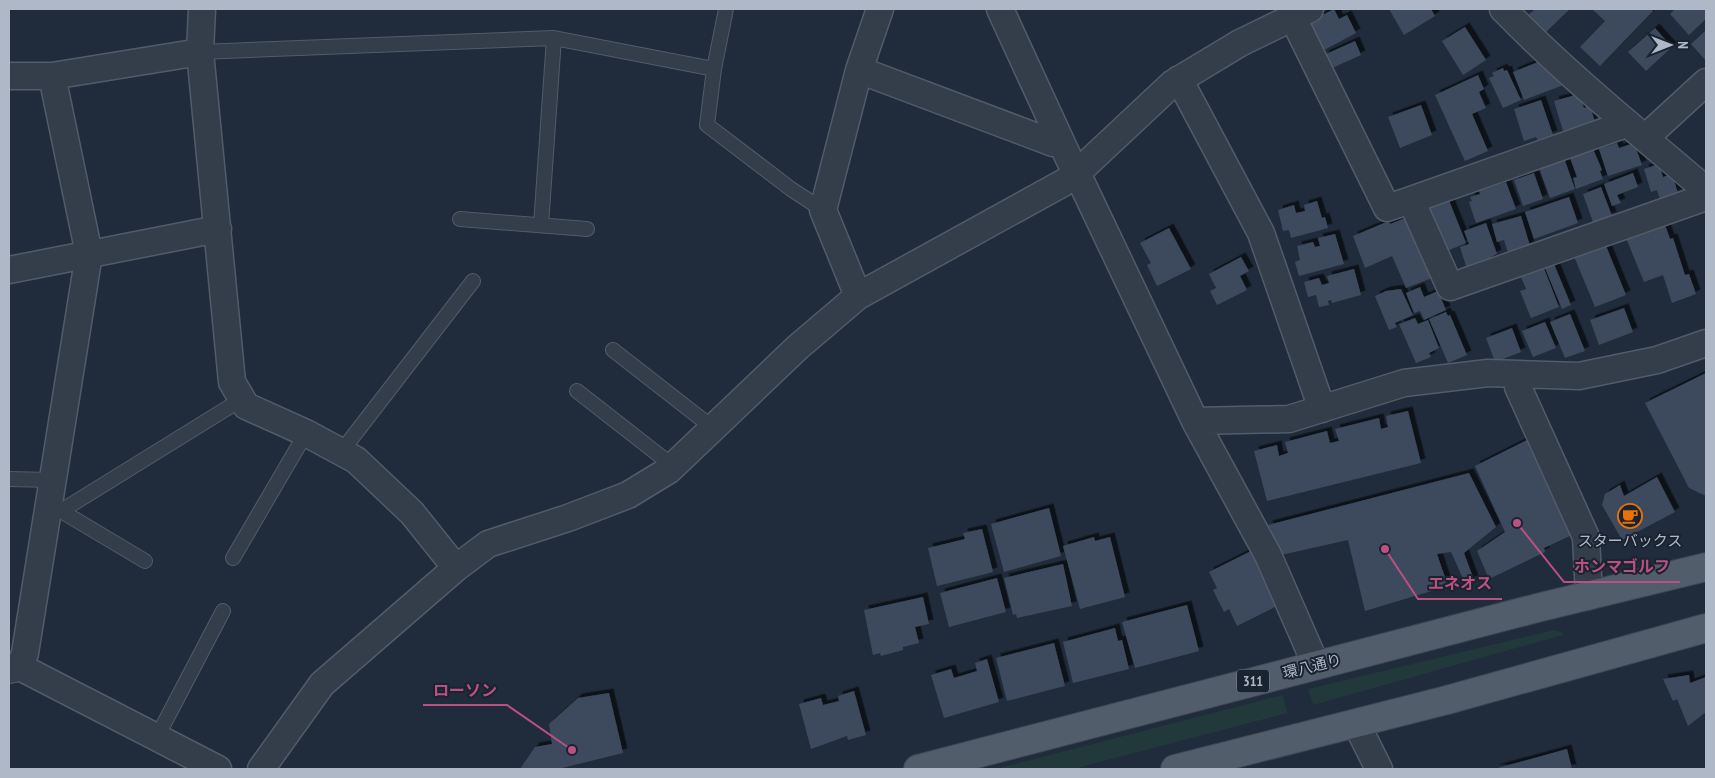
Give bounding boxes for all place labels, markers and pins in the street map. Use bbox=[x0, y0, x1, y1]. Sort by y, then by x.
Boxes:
cafe icon: スターバックス bbox=[1617, 503, 1643, 529]
place label: スターバックス bbox=[1578, 531, 1682, 550]
callout: ホンマゴルフ bbox=[1564, 551, 1680, 582]
callout: エネオス bbox=[1418, 568, 1502, 599]
callout: ローソン bbox=[423, 674, 507, 705]

